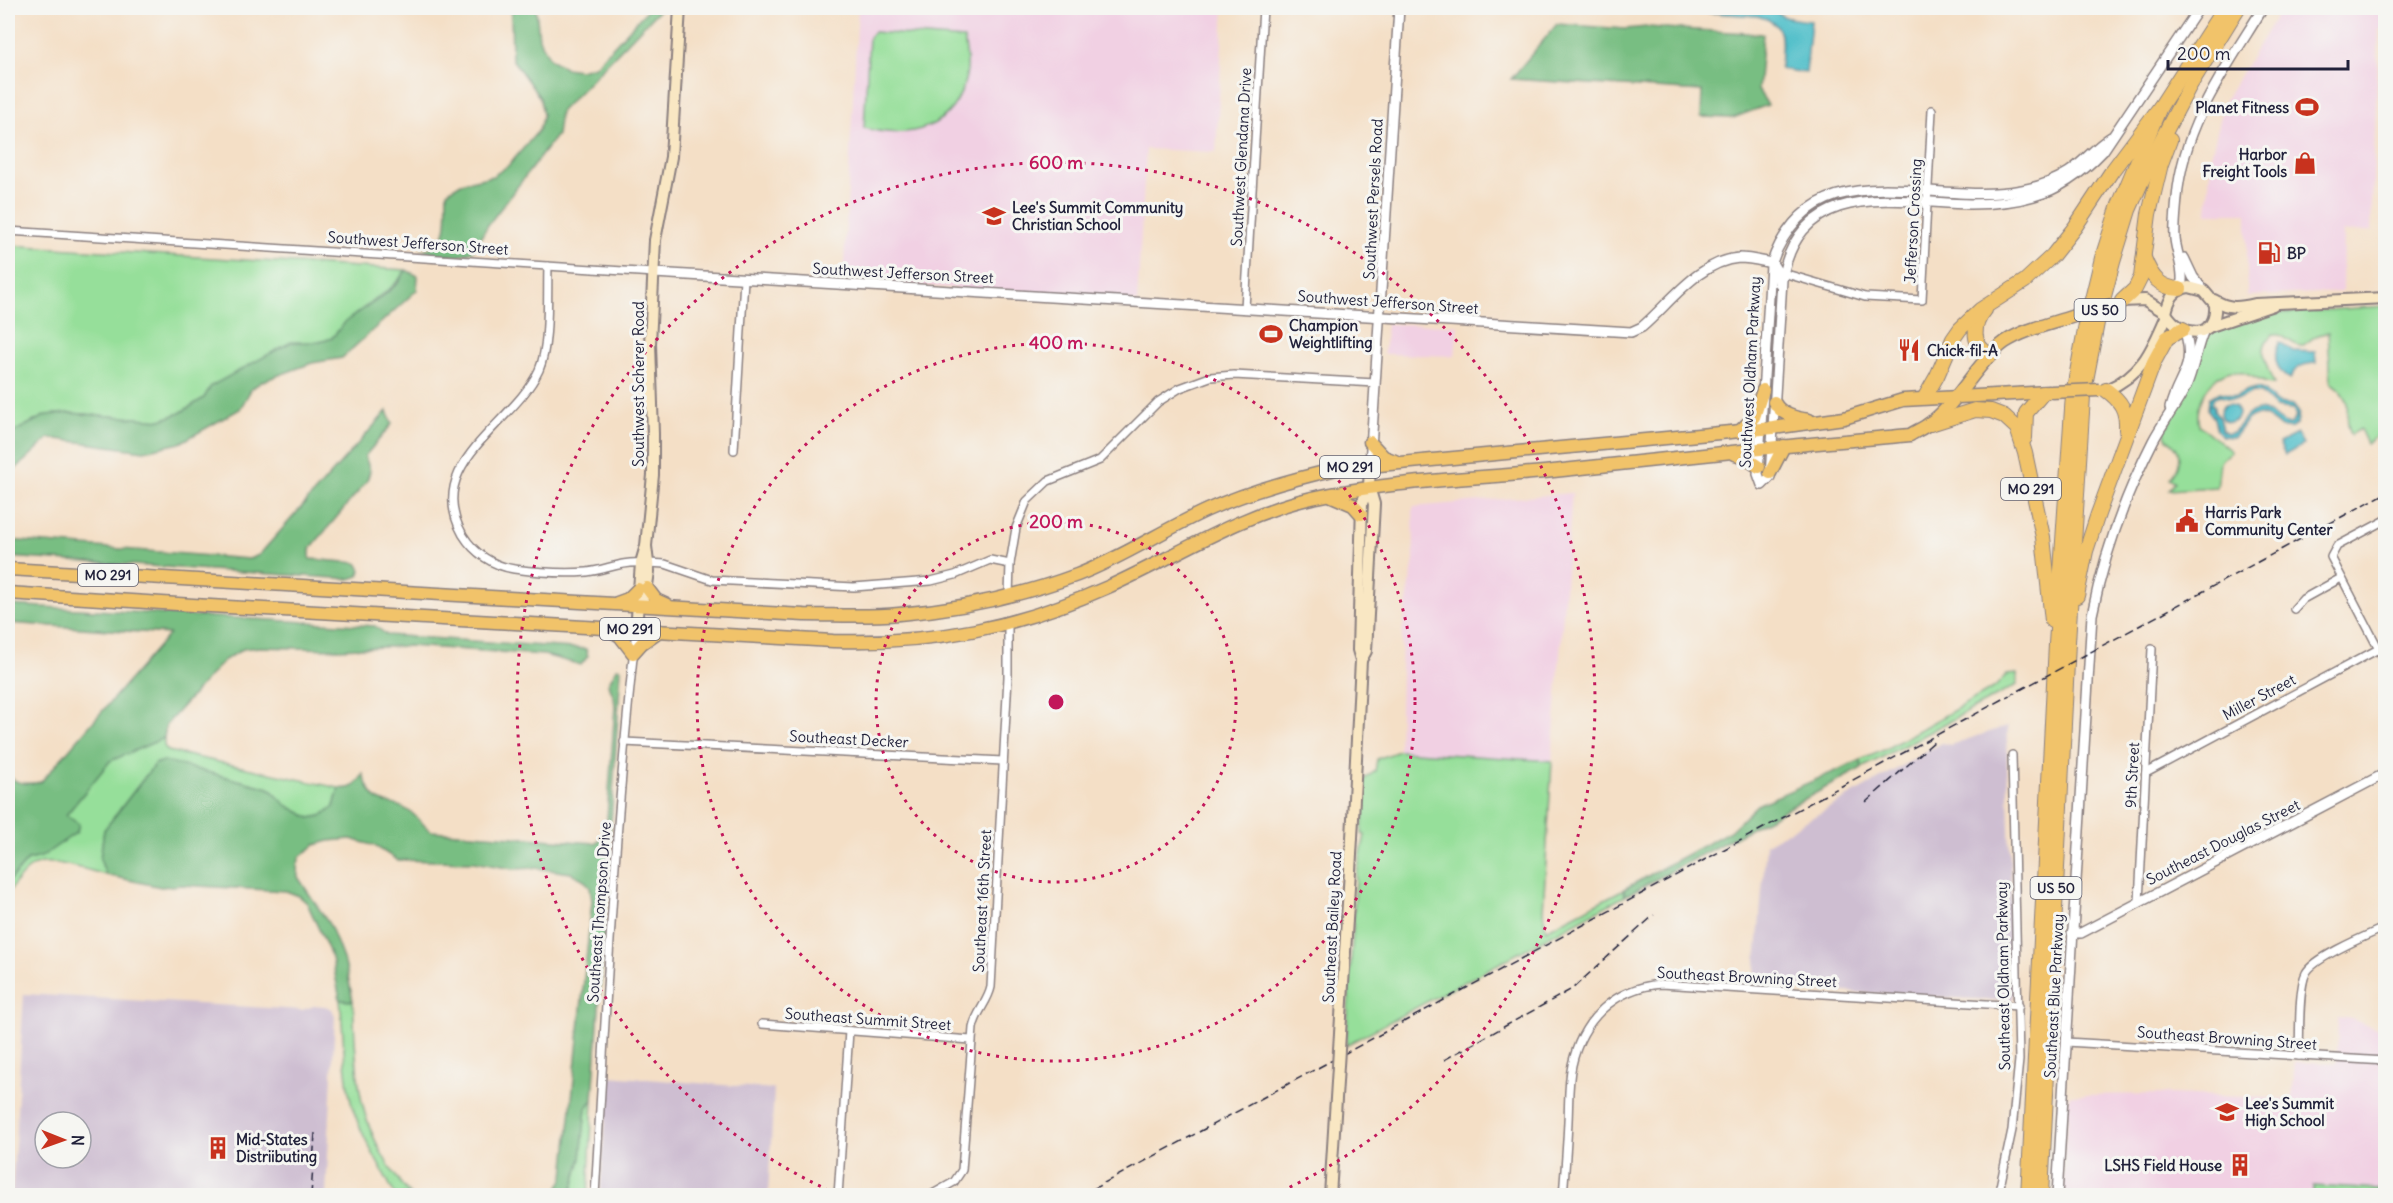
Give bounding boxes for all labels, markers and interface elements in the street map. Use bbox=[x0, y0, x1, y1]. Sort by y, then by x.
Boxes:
scale bar bbox=[2168, 33, 2348, 71]
text: 200 m bbox=[2177, 42, 2231, 65]
street label: Southwest Glendana Drive bbox=[1227, 67, 1255, 247]
sports icon: Planet Fitness bbox=[2294, 94, 2320, 120]
place label: Planet Fitness bbox=[2195, 98, 2289, 117]
street label: Southwest Persels Road bbox=[1359, 118, 1387, 280]
place label: Harbor Freight Tools bbox=[2203, 145, 2288, 182]
shop icon: Harbor Freight Tools bbox=[2292, 150, 2318, 176]
text: 600 m bbox=[1029, 151, 1083, 174]
street label: Jefferson Crossing bbox=[1900, 158, 1926, 284]
place label: Lee's Summit Community Christian School bbox=[1012, 198, 1183, 234]
school or university icon: Lee's Summit Community Christian School bbox=[981, 203, 1007, 229]
street label: Southwest Jefferson Street bbox=[327, 227, 509, 259]
fuel station icon: BP bbox=[2256, 240, 2282, 266]
place label: BP bbox=[2287, 244, 2306, 263]
street label: Southwest Jefferson Street bbox=[812, 259, 994, 287]
street label: Southwest Oldham Parkway bbox=[1735, 276, 1765, 468]
street label: Southwest Jefferson Street bbox=[1297, 286, 1479, 318]
road number: US 50 bbox=[2074, 299, 2126, 321]
street label: Southwest Scherer Road bbox=[629, 301, 648, 467]
place label: Champion Weightlifting bbox=[1289, 316, 1373, 353]
sports icon: Champion Weightlifting bbox=[1258, 321, 1284, 347]
text: 400 m bbox=[1029, 331, 1083, 354]
restaurant icon: Chick-fil-A bbox=[1896, 337, 1922, 363]
place label: Chick-fil-A bbox=[1927, 341, 1998, 360]
road number: MO 291 bbox=[1320, 456, 1380, 478]
road number: MO 291 bbox=[2001, 478, 2061, 500]
place label: Harris Park Community Center bbox=[2205, 503, 2333, 540]
public building icon: Harris Park Community Center bbox=[2174, 508, 2200, 534]
text: 200 m bbox=[1029, 510, 1083, 533]
road number: MO 291 bbox=[78, 564, 138, 586]
road number: MO 291 bbox=[600, 618, 660, 640]
street label: Miller Street bbox=[2219, 670, 2299, 724]
centre of rings bbox=[1046, 692, 1066, 712]
street label: Southeast Decker bbox=[789, 726, 909, 752]
street label: 9th Street bbox=[2121, 742, 2143, 808]
street label: Southeast Douglas Street bbox=[2143, 795, 2303, 889]
street label: Southeast Thompson Drive bbox=[583, 821, 615, 1003]
street label: Southeast 16th Street bbox=[969, 829, 995, 973]
street label: Southeast Bailey Road bbox=[1319, 851, 1345, 1003]
road number: US 50 bbox=[2030, 877, 2082, 899]
street label: Southeast Oldham Parkway bbox=[1992, 881, 2014, 1071]
street label: Southeast Blue Parkway bbox=[2040, 913, 2068, 1079]
street label: Southeast Browning Street bbox=[1657, 963, 1837, 991]
street label: Southeast Summit Street bbox=[784, 1004, 952, 1034]
street label: Southeast Browning Street bbox=[2137, 1022, 2317, 1054]
place label: Lee's Summit High School bbox=[2245, 1094, 2335, 1131]
school or university icon: Lee's Summit High School bbox=[2214, 1099, 2240, 1125]
north arrow bbox=[33, 1110, 93, 1170]
place label: Mid-States Distriibuting bbox=[236, 1130, 317, 1167]
text: N bbox=[68, 1135, 88, 1146]
building icon: Mid-States Distriibuting bbox=[205, 1135, 231, 1161]
building icon: LSHS Field House bbox=[2227, 1152, 2253, 1178]
place label: LSHS Field House bbox=[2104, 1156, 2222, 1175]

